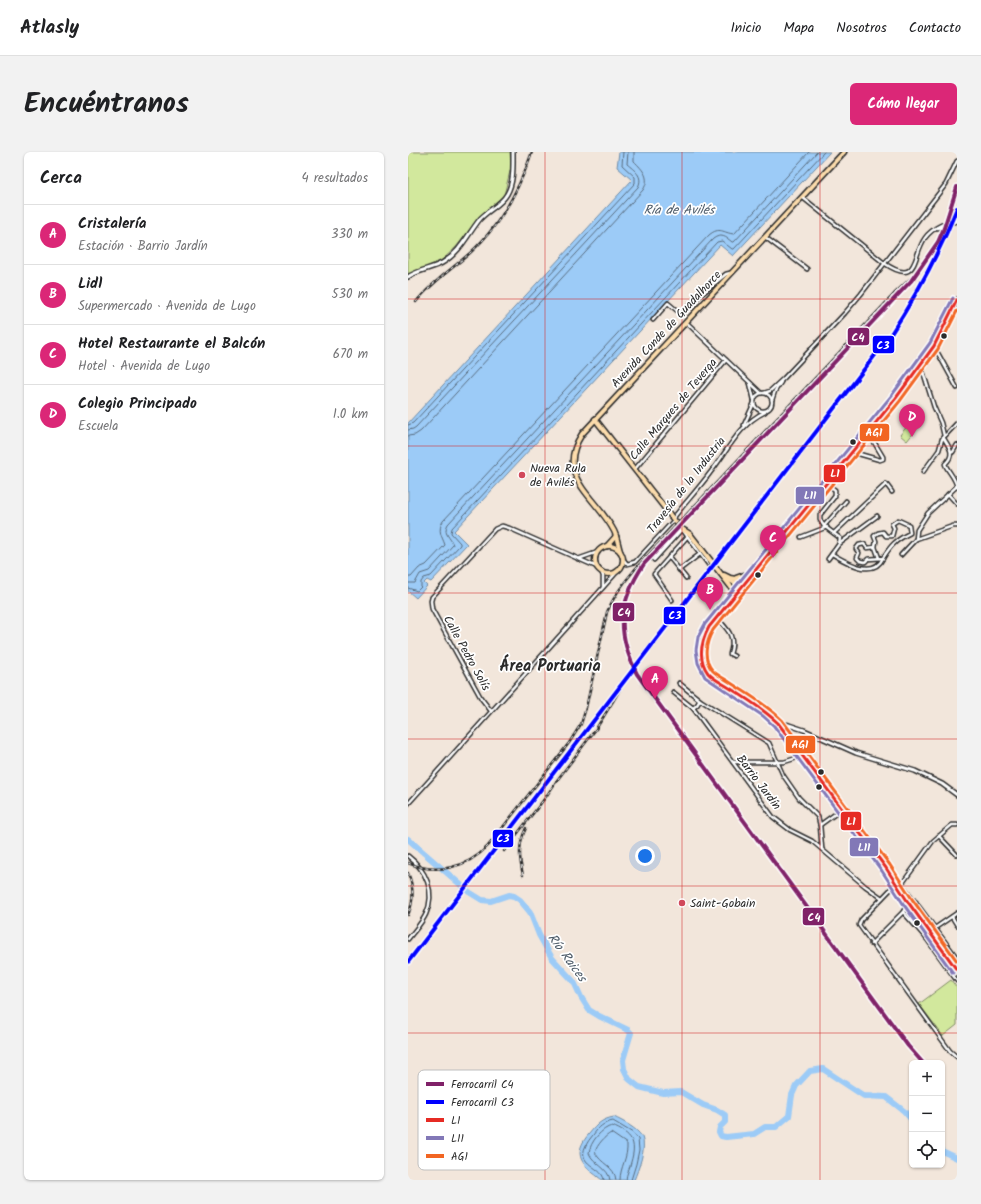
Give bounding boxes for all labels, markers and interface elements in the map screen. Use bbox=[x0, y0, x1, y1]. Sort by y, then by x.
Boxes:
text: Atlasly bbox=[20, 13, 79, 43]
text: Inicio bbox=[730, 17, 761, 39]
text: Mapa bbox=[783, 17, 814, 39]
text: Nosotros bbox=[836, 17, 887, 39]
text: Contacto bbox=[909, 17, 961, 39]
text: Encuéntranos bbox=[24, 82, 189, 127]
button: Cómo llegar bbox=[850, 83, 957, 125]
text: Cerca bbox=[40, 165, 82, 192]
text: 4 resultados bbox=[301, 168, 368, 189]
water label: Ría de Avilés bbox=[644, 200, 716, 221]
text: Cristalería bbox=[78, 212, 146, 236]
text: A bbox=[49, 224, 57, 245]
text: 330 m bbox=[331, 224, 368, 245]
text: Estación · Barrio Jardín bbox=[78, 236, 208, 257]
street label: Avenida Conde de Guadalhorce bbox=[607, 266, 726, 392]
text: Lidl bbox=[78, 272, 102, 296]
text: B bbox=[49, 284, 57, 305]
text: 530 m bbox=[332, 284, 368, 305]
text: Supermercado · Avenida de Lugo bbox=[78, 296, 256, 317]
line badge: C4 bbox=[847, 327, 870, 346]
text: C4 bbox=[852, 329, 864, 347]
unlabelled marker bbox=[939, 331, 949, 341]
text: Hotel Restaurante el Balcón bbox=[78, 332, 265, 356]
line badge: C3 bbox=[872, 335, 895, 354]
text: C3 bbox=[877, 337, 889, 355]
text: C bbox=[49, 344, 57, 365]
text: 670 m bbox=[333, 344, 368, 365]
street label: Calle Marques de Teverga bbox=[625, 354, 722, 465]
text: Hotel · Avenida de Lugo bbox=[78, 356, 210, 377]
text: Colegio Principado bbox=[78, 392, 197, 416]
text: D bbox=[49, 404, 57, 425]
text: 1.0 km bbox=[333, 404, 368, 425]
pin: D bbox=[899, 404, 925, 437]
text: Escuela bbox=[78, 416, 118, 437]
line badge: AG1 bbox=[859, 423, 890, 442]
text: AG1 bbox=[866, 424, 883, 442]
street label: Travesía de la Industria bbox=[642, 432, 731, 538]
unlabelled marker bbox=[848, 437, 858, 447]
place label: Nueva Rula de Avilés bbox=[530, 459, 587, 492]
line badge: L1 bbox=[823, 464, 846, 483]
text: L1 bbox=[830, 465, 840, 483]
marker: Nueva Rula de Avilés bbox=[517, 470, 527, 480]
line badge: L11 bbox=[795, 486, 825, 505]
text: L11 bbox=[804, 487, 817, 505]
pin: C bbox=[760, 525, 786, 558]
unlabelled marker bbox=[753, 570, 763, 580]
pin: B bbox=[697, 577, 723, 610]
line badge: C4 bbox=[612, 602, 635, 622]
text: C4 bbox=[618, 604, 630, 622]
line badge: C3 bbox=[663, 606, 686, 625]
text: C3 bbox=[669, 607, 681, 625]
street label: Calle Pedro Solís bbox=[438, 612, 495, 694]
district label: Área Portuaria bbox=[499, 654, 601, 679]
pin: A bbox=[642, 666, 668, 699]
line badge: AG1 bbox=[785, 735, 816, 754]
text: AG1 bbox=[792, 736, 809, 754]
street label: Barrio Jardín bbox=[732, 751, 786, 814]
unlabelled marker bbox=[816, 767, 826, 777]
unlabelled marker bbox=[814, 782, 824, 792]
line badge: L1 bbox=[840, 811, 862, 831]
text: L1 bbox=[846, 813, 856, 831]
line badge: C3 bbox=[492, 829, 514, 848]
text: C3 bbox=[497, 830, 509, 848]
line badge: L11 bbox=[849, 837, 879, 857]
text: L11 bbox=[858, 839, 871, 857]
your location bbox=[635, 846, 655, 866]
place label: Saint-Gobain bbox=[690, 894, 755, 913]
marker: Saint-Gobain bbox=[677, 898, 687, 908]
line badge: C4 bbox=[802, 907, 825, 926]
text: C4 bbox=[808, 909, 820, 927]
unlabelled marker bbox=[912, 918, 922, 928]
water label: Río Raices bbox=[542, 929, 593, 988]
map controls bbox=[909, 1060, 945, 1168]
button: + bbox=[909, 1060, 945, 1096]
legend bbox=[418, 1070, 550, 1170]
text: Ferrocarril C4 bbox=[451, 1076, 514, 1094]
text: Ferrocarril C3 bbox=[451, 1094, 514, 1112]
button: − bbox=[909, 1096, 945, 1132]
text: L1 bbox=[451, 1112, 460, 1130]
text: L11 bbox=[451, 1130, 464, 1148]
button: locate bbox=[909, 1132, 945, 1168]
text: AG1 bbox=[451, 1148, 468, 1166]

